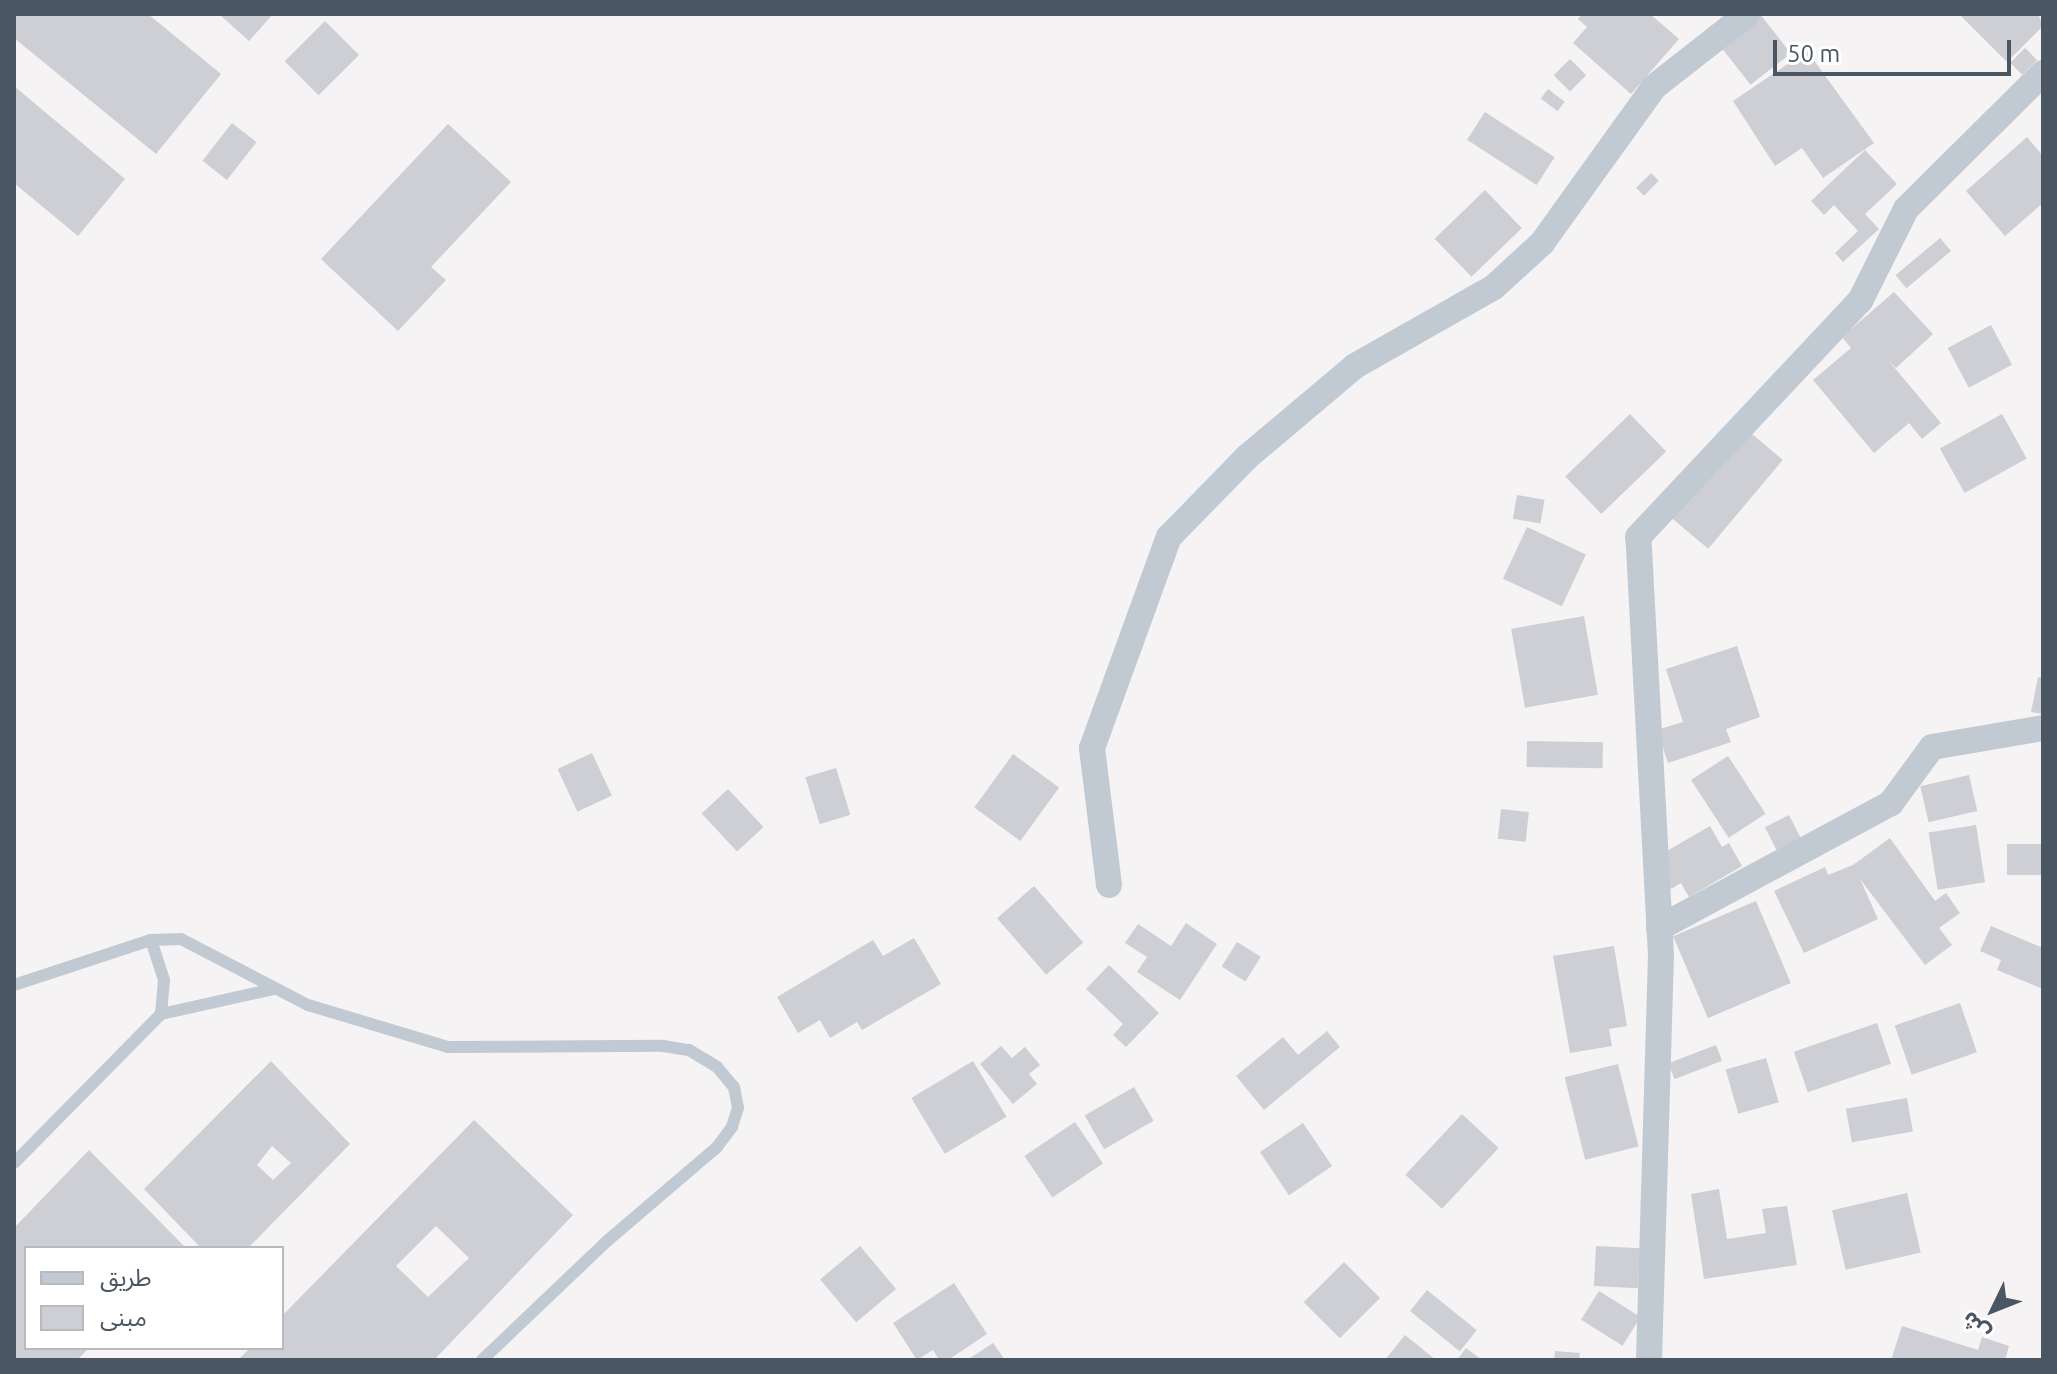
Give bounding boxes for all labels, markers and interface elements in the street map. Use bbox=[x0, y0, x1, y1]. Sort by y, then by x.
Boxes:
scale bar bbox=[1777, 24, 2015, 74]
text: 50 m bbox=[1787, 40, 1840, 67]
legend bbox=[24, 1246, 284, 1350]
text: طريق bbox=[100, 1264, 152, 1291]
north arrow bbox=[1953, 1270, 2033, 1350]
text: مبنى bbox=[100, 1304, 147, 1331]
text: ش bbox=[1956, 1307, 1995, 1346]

